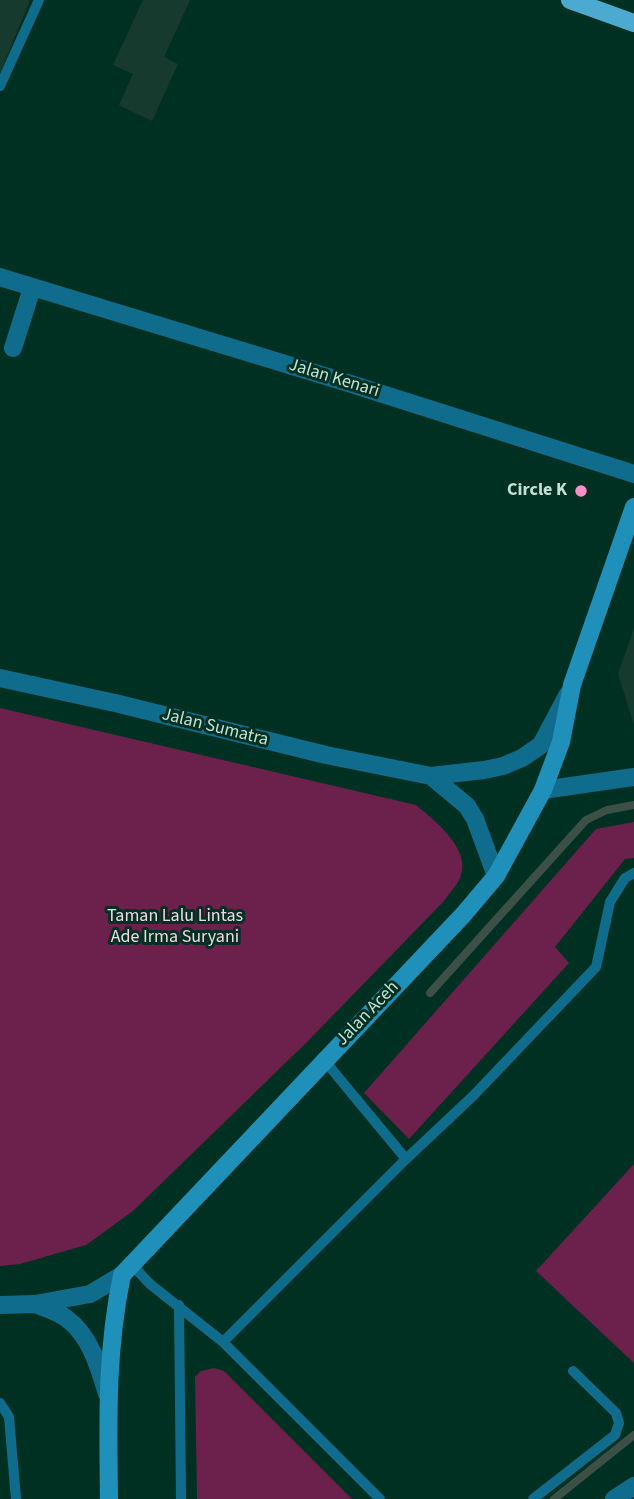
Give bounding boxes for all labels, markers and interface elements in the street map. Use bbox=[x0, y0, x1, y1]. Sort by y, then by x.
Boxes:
street label: Jalan Kenari bbox=[286, 355, 382, 403]
place label: Circle K bbox=[507, 480, 567, 502]
marker: Circle K bbox=[573, 483, 589, 499]
street label: Jalan Sumatra bbox=[160, 704, 270, 752]
park label: Taman Lalu Lintas Ade Irma Suryani bbox=[107, 906, 243, 948]
street label: Jalan Aceh bbox=[332, 977, 404, 1051]

